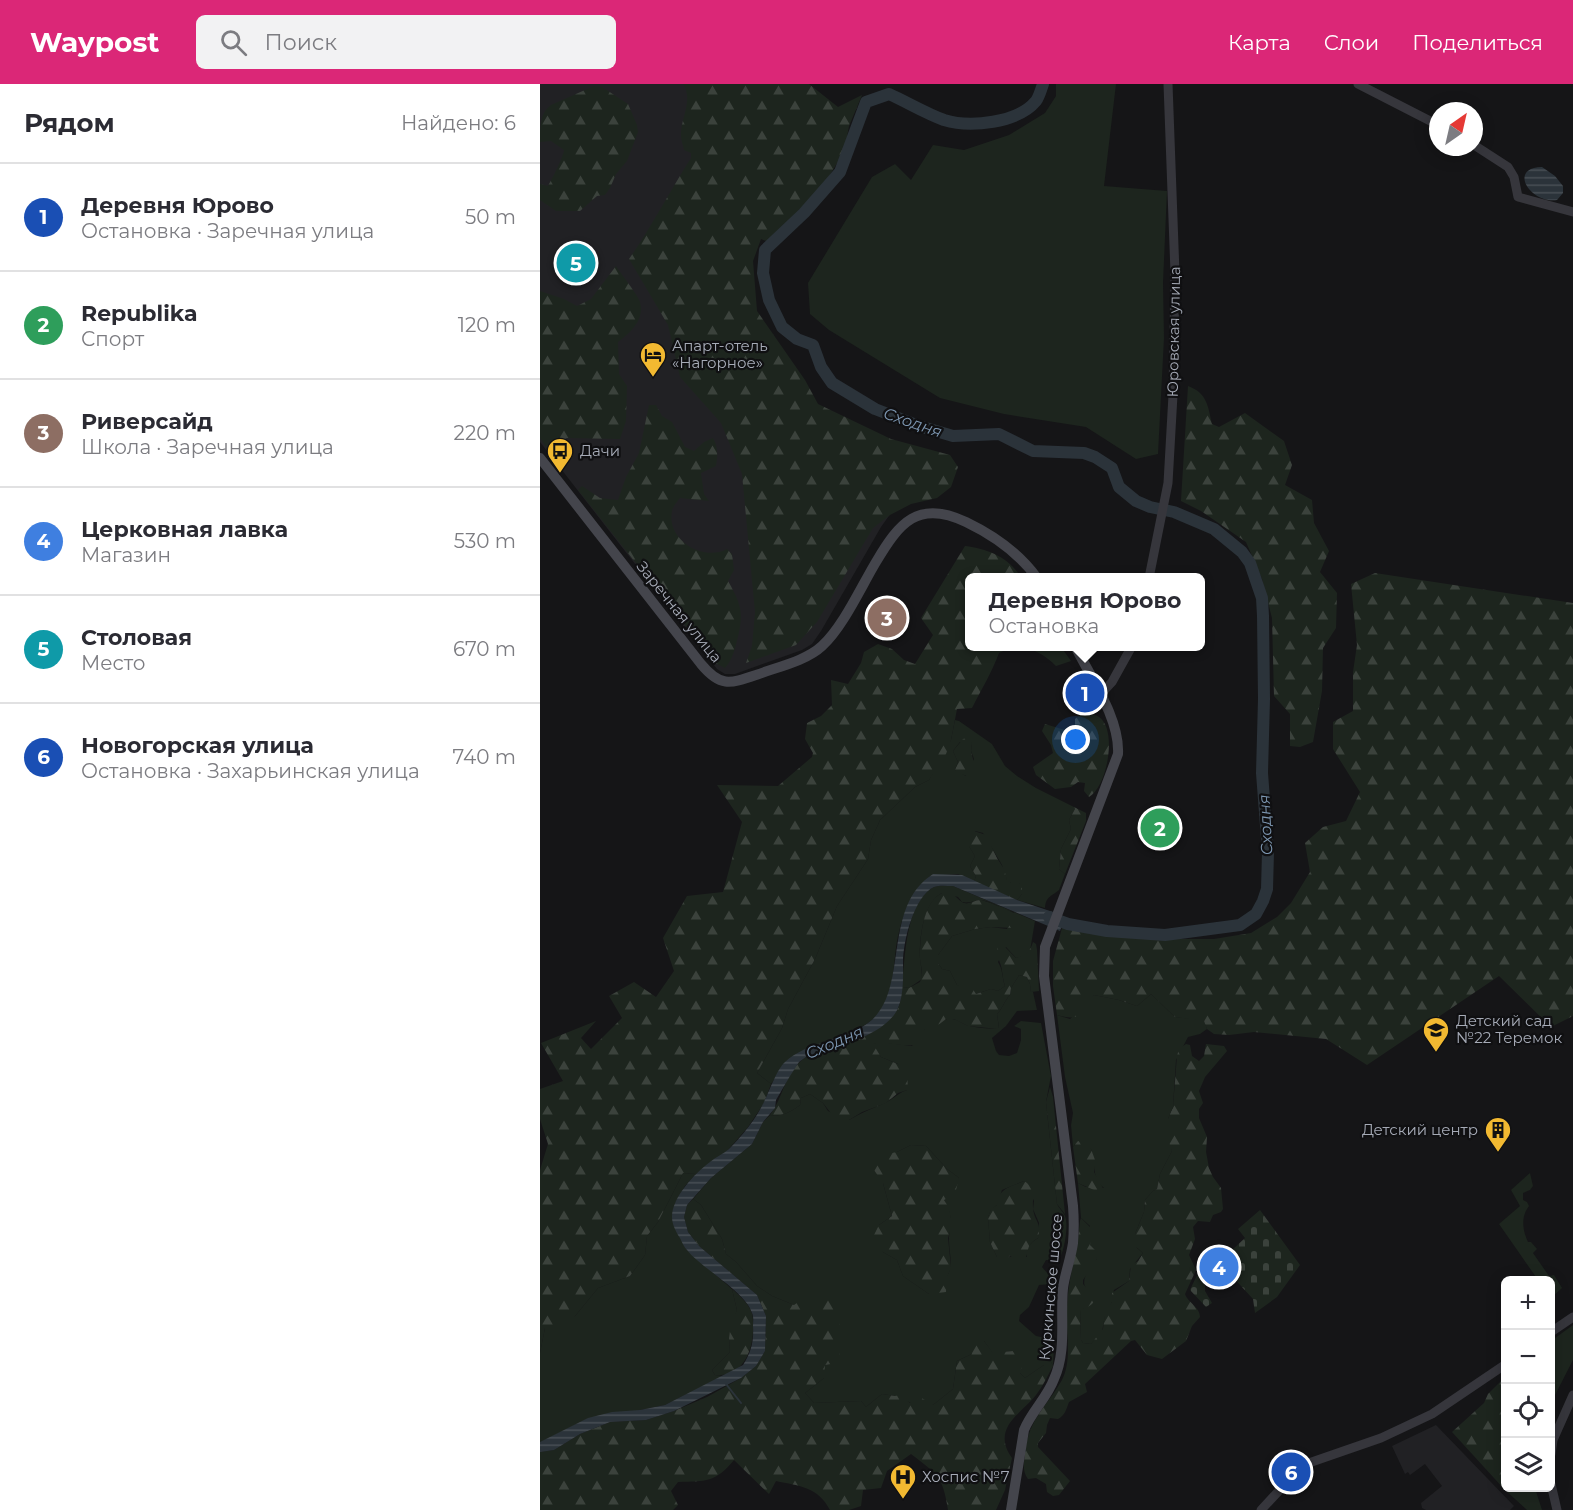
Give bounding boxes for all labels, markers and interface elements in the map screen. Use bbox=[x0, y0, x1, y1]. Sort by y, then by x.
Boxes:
search box bbox=[196, 15, 616, 69]
text: Waypost bbox=[30, 25, 160, 59]
icon: search bbox=[217, 26, 250, 59]
text: Поиск bbox=[265, 29, 337, 56]
text: Карта bbox=[1228, 30, 1291, 55]
text: Слои bbox=[1324, 30, 1379, 55]
text: Поделиться bbox=[1412, 30, 1543, 55]
north arrow bbox=[1429, 102, 1483, 156]
text: Рядом bbox=[24, 107, 115, 139]
text: Найдено: 6 bbox=[401, 111, 516, 135]
text: Деревня Юрово bbox=[81, 192, 274, 219]
text: 1 bbox=[40, 205, 47, 229]
text: 50 m bbox=[465, 205, 516, 229]
text: Остановка · Заречная улица bbox=[81, 219, 374, 243]
pin: 5 bbox=[556, 240, 596, 285]
street label: Юровская улица bbox=[1163, 266, 1184, 398]
text: Republika bbox=[81, 300, 198, 327]
text: 2 bbox=[38, 313, 49, 337]
text: 120 m bbox=[458, 313, 516, 337]
text: Спорт bbox=[81, 327, 144, 351]
place label: Апарт-отель «Нагорное» bbox=[672, 336, 768, 372]
hotel icon: Апарт-отель «Нагорное» bbox=[638, 340, 668, 378]
water label: Сходня bbox=[881, 404, 945, 441]
text: Риверсайд bbox=[81, 408, 213, 435]
text: 3 bbox=[38, 421, 49, 445]
text: 220 m bbox=[454, 421, 516, 445]
text: Школа · Заречная улица bbox=[81, 435, 334, 459]
bus stop icon: Дачи bbox=[545, 436, 575, 474]
place label: Дачи bbox=[580, 441, 620, 460]
text: Церковная лавка bbox=[81, 516, 288, 543]
text: 4 bbox=[37, 529, 50, 553]
text: 530 m bbox=[454, 529, 516, 553]
text: Магазин bbox=[81, 543, 171, 567]
street label: Заречная улица bbox=[633, 557, 726, 666]
popup bbox=[965, 573, 1205, 651]
text: Деревня Юрово bbox=[989, 587, 1181, 614]
pin: 3 bbox=[868, 596, 906, 640]
text: Остановка bbox=[989, 614, 1099, 638]
text: Столовая bbox=[81, 624, 192, 651]
text: 5 bbox=[38, 637, 49, 661]
text: 670 m bbox=[453, 637, 516, 661]
text: Место bbox=[81, 651, 145, 675]
pin: 1 bbox=[1066, 670, 1104, 716]
your location bbox=[1061, 725, 1090, 754]
text: Новогорская улица bbox=[81, 732, 314, 759]
text: 6 bbox=[37, 745, 50, 769]
text: 740 m bbox=[453, 745, 516, 769]
text: Остановка · Захарьинская улица bbox=[81, 759, 420, 783]
water label: Сходня bbox=[1254, 794, 1277, 856]
pin: 2 bbox=[1140, 806, 1180, 850]
place label: Детский сад №22 Теремок bbox=[1456, 1011, 1562, 1047]
school or university icon: Детский сад №22 Теремок bbox=[1421, 1015, 1451, 1053]
water label: Сходня bbox=[803, 1022, 866, 1063]
building icon: Детский центр bbox=[1483, 1115, 1513, 1153]
place label: Детский центр bbox=[1362, 1120, 1478, 1139]
street label: Куркинское шоссе bbox=[1035, 1213, 1066, 1361]
pin: 4 bbox=[1200, 1244, 1238, 1290]
map controls bbox=[1501, 1276, 1555, 1492]
button: + bbox=[1501, 1276, 1555, 1330]
button: − bbox=[1501, 1330, 1555, 1384]
button: locate bbox=[1501, 1384, 1555, 1438]
button: layers bbox=[1501, 1438, 1555, 1492]
pin: 6 bbox=[1272, 1450, 1311, 1494]
hospital icon: Хоспис №7 bbox=[888, 1462, 918, 1500]
place label: Хоспис №7 bbox=[922, 1467, 1010, 1486]

